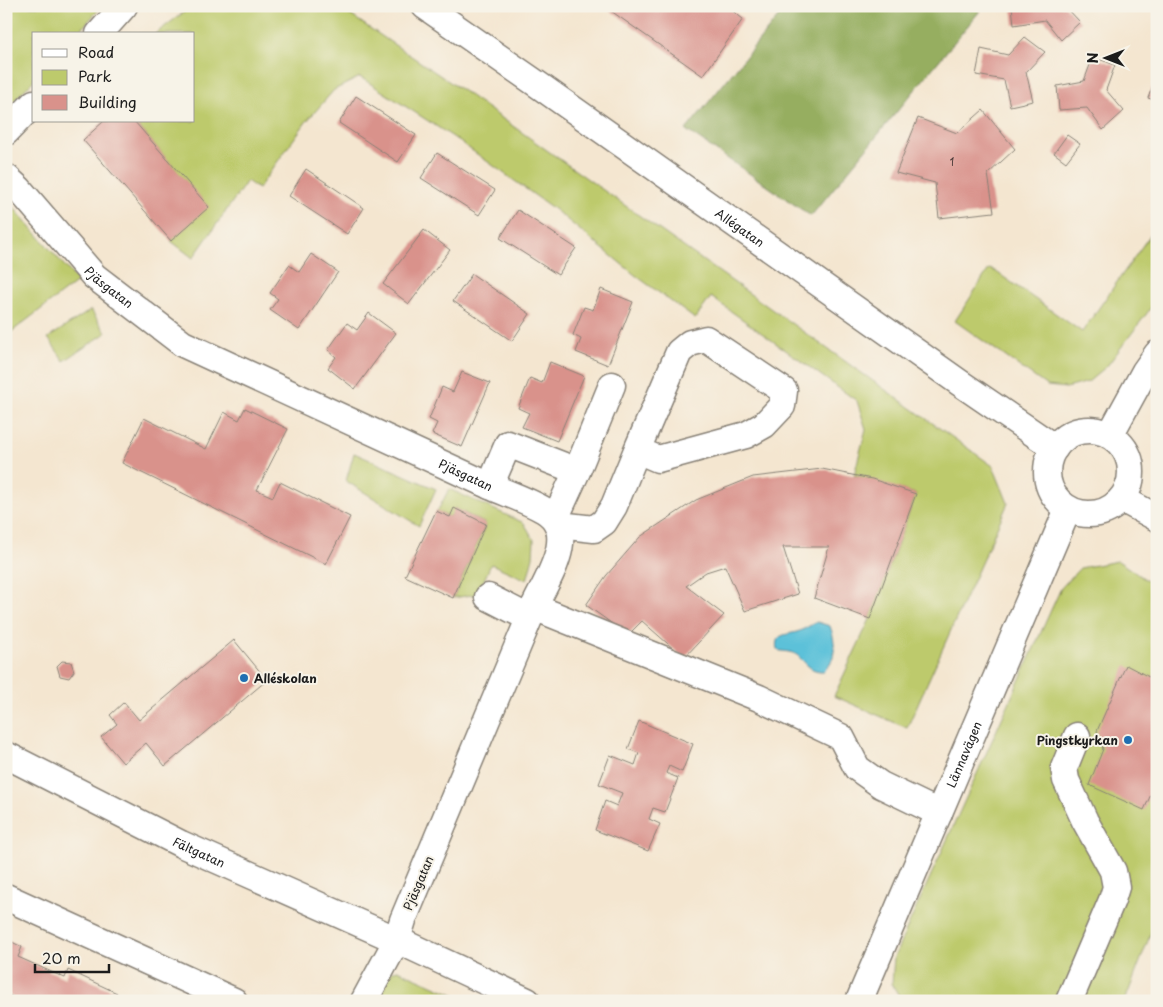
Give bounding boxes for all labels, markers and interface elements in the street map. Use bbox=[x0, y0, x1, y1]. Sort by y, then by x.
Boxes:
legend bbox=[32, 32, 195, 122]
north arrow bbox=[1080, 32, 1130, 82]
text: Road bbox=[78, 40, 114, 63]
text: N bbox=[1082, 52, 1103, 64]
text: Park bbox=[78, 64, 112, 87]
text: Building bbox=[78, 90, 137, 113]
house number: 1 bbox=[950, 154, 954, 169]
street label: Allégatan bbox=[712, 204, 768, 251]
street label: Pjäsgatan bbox=[80, 262, 137, 312]
street label: Pjäsgatan bbox=[436, 454, 496, 495]
place label: Alléskolan bbox=[254, 669, 317, 687]
marker: Alléskolan bbox=[238, 672, 250, 684]
street label: Lännavägen bbox=[942, 718, 986, 790]
place label: Pingstkyrkan bbox=[1037, 731, 1118, 749]
marker: Pingstkyrkan bbox=[1122, 734, 1134, 746]
street label: Fältgatan bbox=[170, 832, 228, 872]
street label: Pjäsgatan bbox=[398, 853, 438, 913]
scale bar bbox=[35, 942, 109, 974]
text: 20 m bbox=[42, 946, 81, 969]

